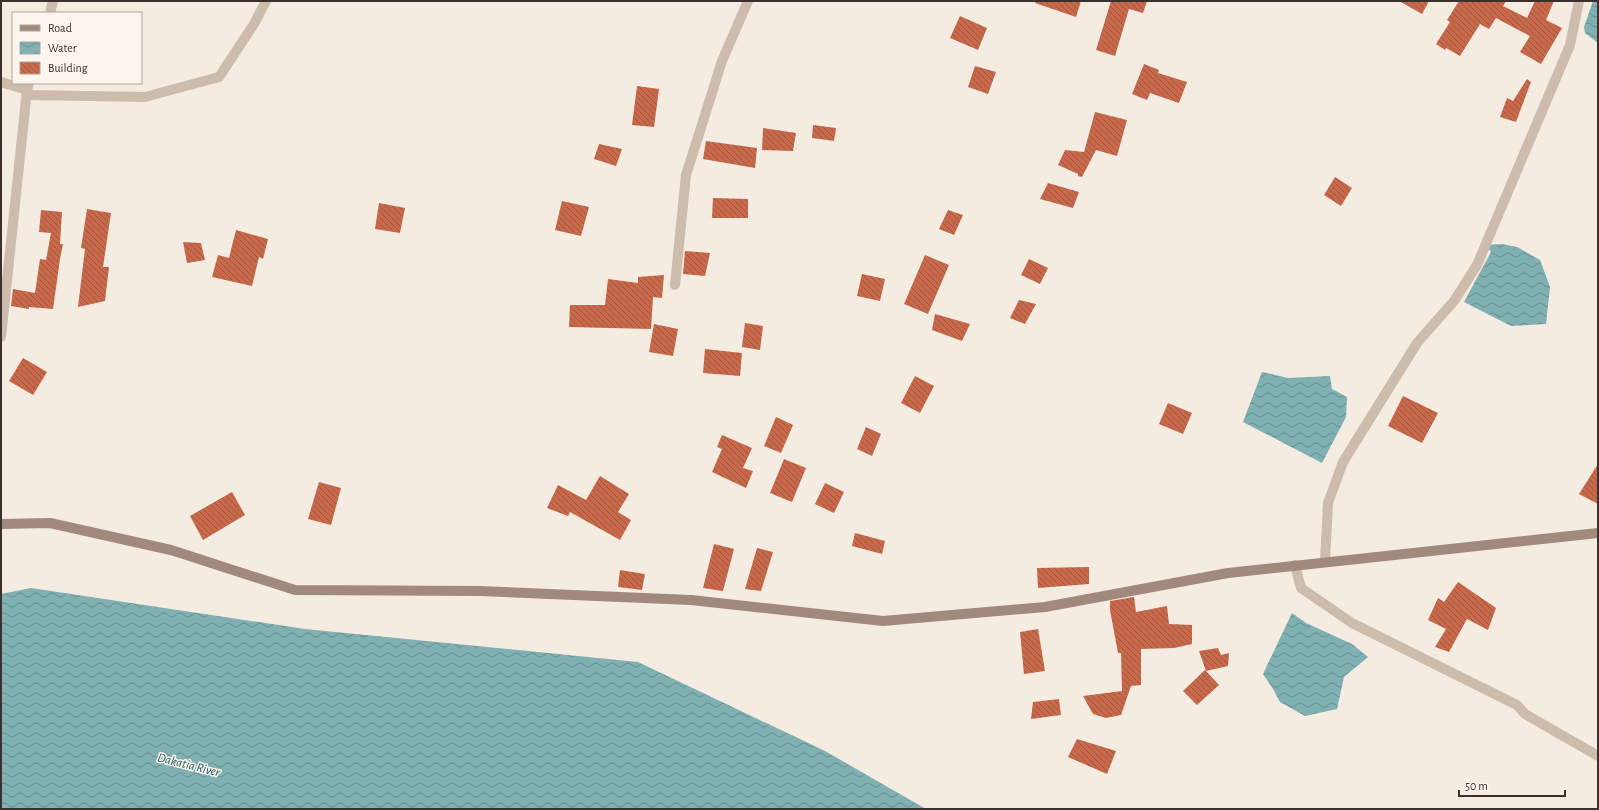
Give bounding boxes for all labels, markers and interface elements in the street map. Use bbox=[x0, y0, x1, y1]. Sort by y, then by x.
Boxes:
legend bbox=[12, 12, 142, 84]
text: Road bbox=[48, 22, 72, 34]
text: Water bbox=[48, 42, 77, 54]
text: Building bbox=[48, 62, 88, 74]
water label: Dakatia River bbox=[156, 751, 222, 780]
scale bar bbox=[1459, 772, 1565, 798]
text: 50 m bbox=[1465, 780, 1488, 792]

